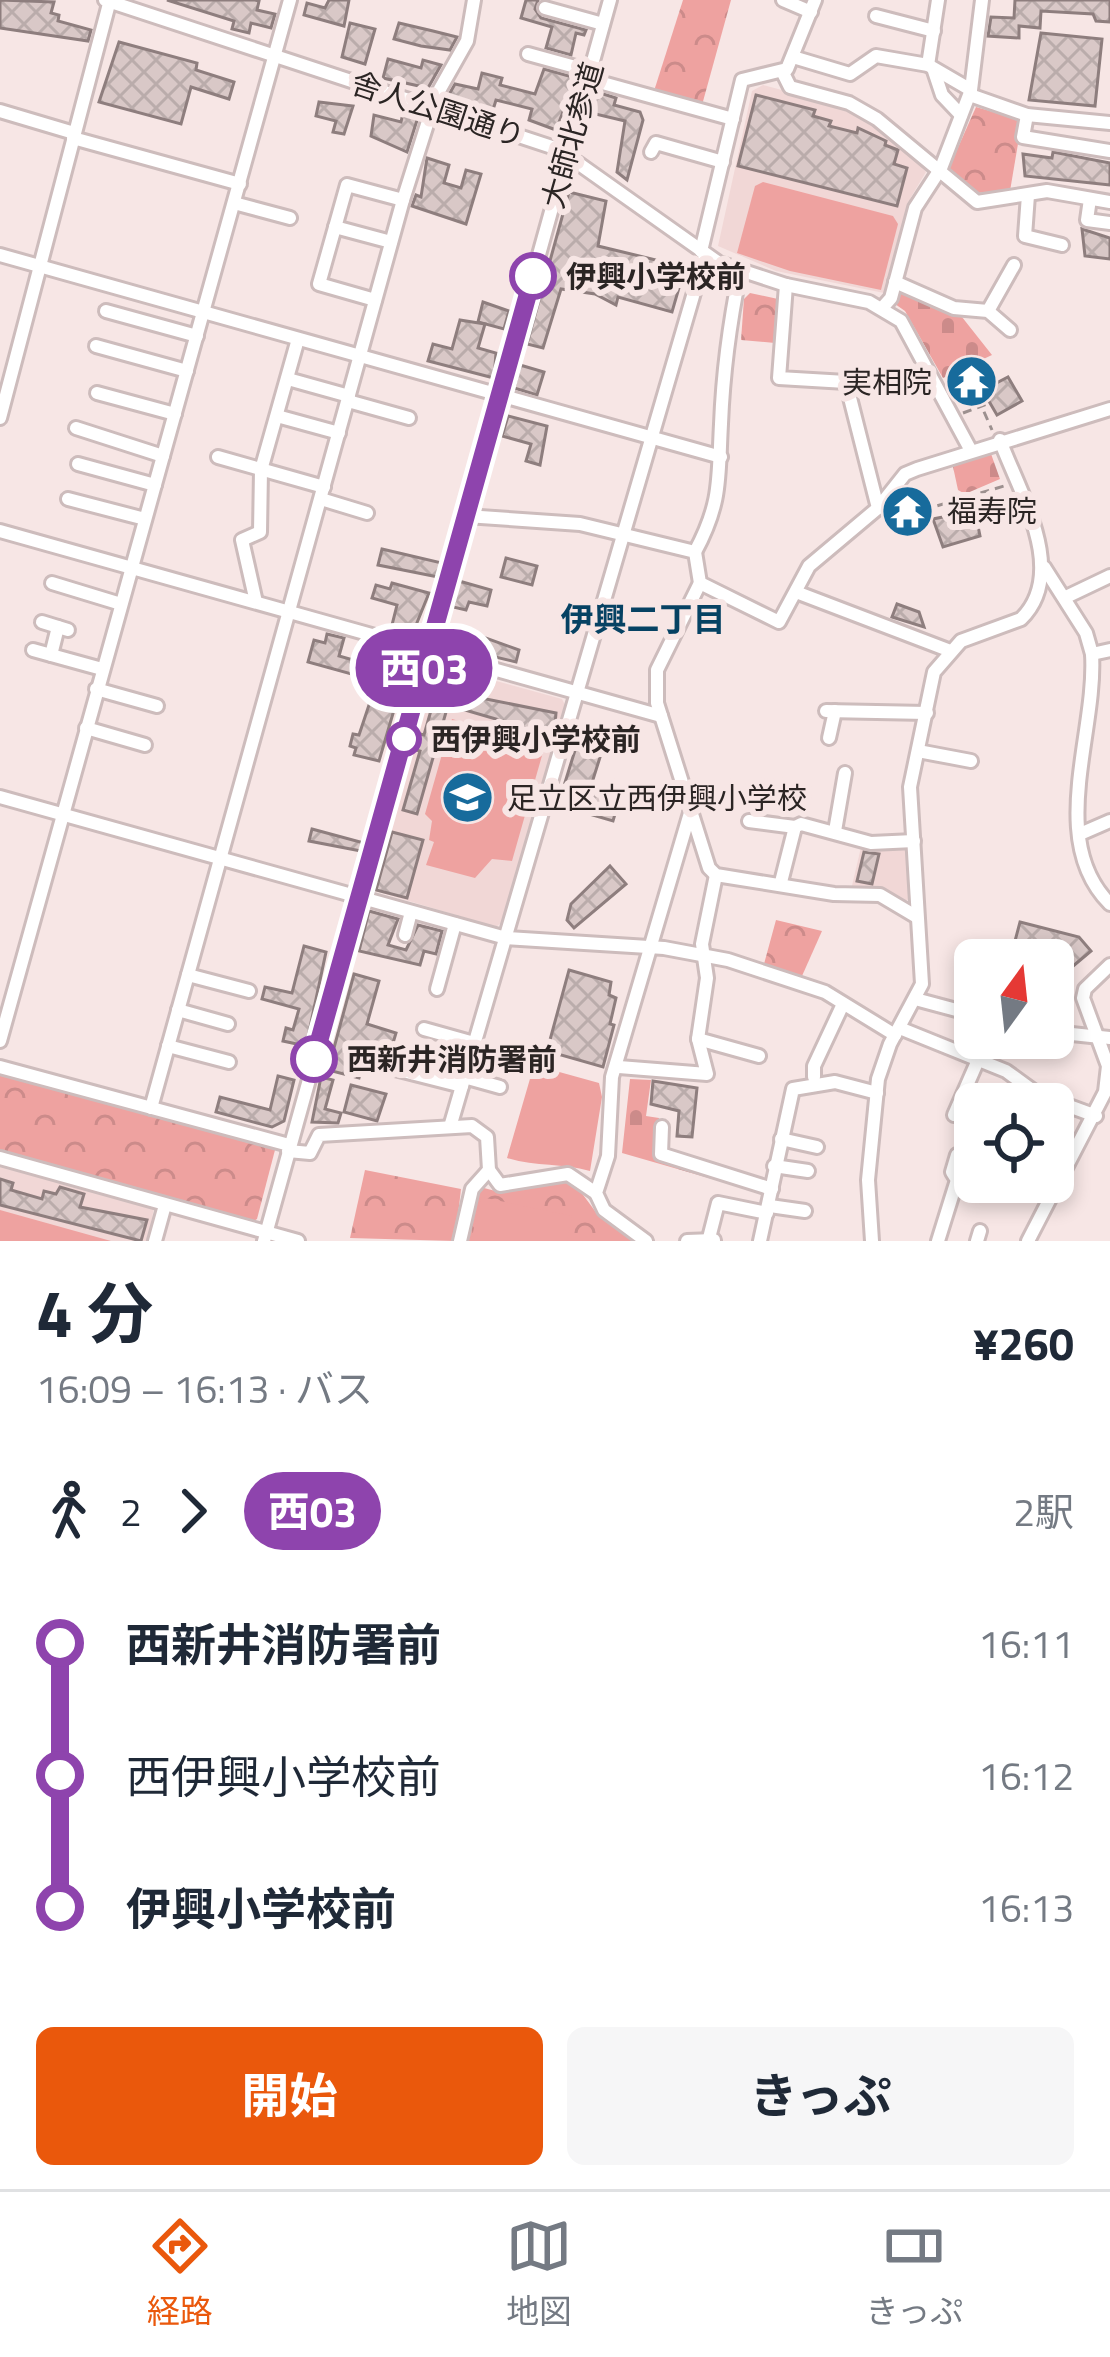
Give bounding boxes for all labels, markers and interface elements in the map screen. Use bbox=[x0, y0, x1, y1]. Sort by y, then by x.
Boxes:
street label: 大師北参道 bbox=[529, 57, 615, 213]
street label: 舎人公園通り bbox=[345, 59, 531, 159]
place label: 伊興小学校前 bbox=[566, 253, 746, 299]
marker: 伊興小学校前 bbox=[511, 254, 555, 298]
temple icon: 実相院 bbox=[943, 354, 999, 410]
place label: 実相院 bbox=[842, 359, 932, 405]
temple icon: 福寿院 bbox=[880, 483, 936, 539]
place label: 福寿院 bbox=[947, 488, 1037, 534]
district label: 伊興二丁目 bbox=[561, 594, 726, 644]
line badge: 西03 bbox=[355, 629, 493, 707]
text: 西03 bbox=[379, 636, 469, 700]
place label: 西伊興小学校前 bbox=[431, 716, 641, 762]
marker: 西伊興小学校前 bbox=[388, 723, 420, 755]
school or university icon: 足立区立西伊興小学校 bbox=[440, 770, 496, 826]
place label: 足立区立西伊興小学校 bbox=[507, 775, 807, 821]
north arrow bbox=[954, 939, 1074, 1059]
map controls bbox=[954, 939, 1074, 1203]
place label: 西新井消防署前 bbox=[347, 1036, 557, 1082]
marker: 西新井消防署前 bbox=[292, 1037, 336, 1081]
button: locate bbox=[954, 1083, 1074, 1203]
text: 4 分 bbox=[36, 1262, 153, 1363]
text: ¥260 bbox=[973, 1309, 1074, 1377]
text: 16:09 – 16:13 · バス bbox=[36, 1359, 373, 1418]
icon: walk bbox=[36, 1478, 102, 1544]
icon: forward bbox=[160, 1478, 226, 1544]
text: 西03 bbox=[268, 1479, 357, 1543]
text: 2 bbox=[120, 1482, 142, 1541]
text: 2駅 bbox=[1013, 1482, 1074, 1541]
text: 西新井消防署前 bbox=[126, 1610, 441, 1678]
text: 16:11 bbox=[978, 1614, 1074, 1673]
text: 西伊興小学校前 bbox=[126, 1742, 441, 1810]
text: 16:12 bbox=[978, 1746, 1074, 1805]
text: 伊興小学校前 bbox=[126, 1874, 396, 1942]
text: 16:13 bbox=[978, 1878, 1074, 1937]
button: 開始 bbox=[36, 2027, 543, 2165]
button: きっぷ bbox=[567, 2027, 1074, 2165]
tab: 経路 bbox=[147, 2213, 213, 2336]
tab: 地図 bbox=[506, 2213, 572, 2336]
tab: きっぷ bbox=[866, 2213, 963, 2336]

